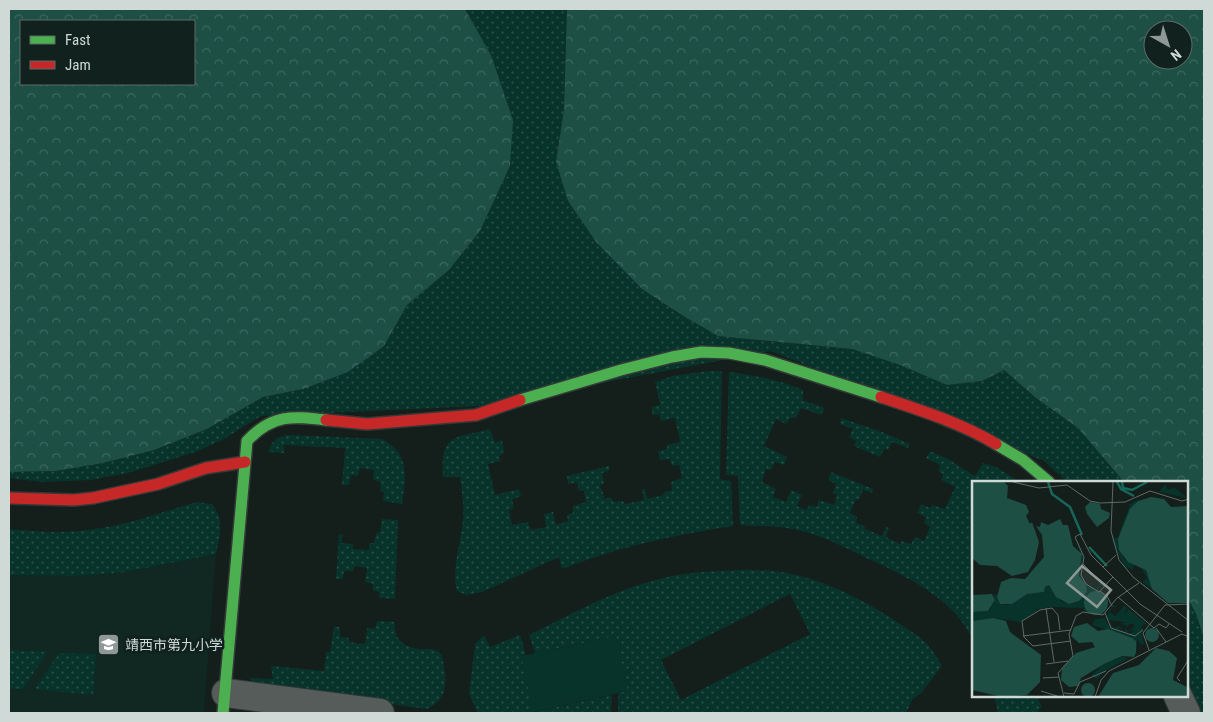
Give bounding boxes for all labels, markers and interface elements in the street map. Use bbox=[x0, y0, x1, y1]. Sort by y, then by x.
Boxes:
legend bbox=[20, 20, 195, 85]
north arrow bbox=[1143, 20, 1193, 70]
text: Fast bbox=[65, 31, 90, 49]
text: N bbox=[1168, 46, 1185, 64]
text: Jam bbox=[65, 56, 91, 74]
inset map bbox=[972, 481, 1188, 697]
school or university icon: 靖西市第九小学 bbox=[97, 633, 121, 657]
place label: 靖西市第九小学 bbox=[125, 637, 223, 653]

